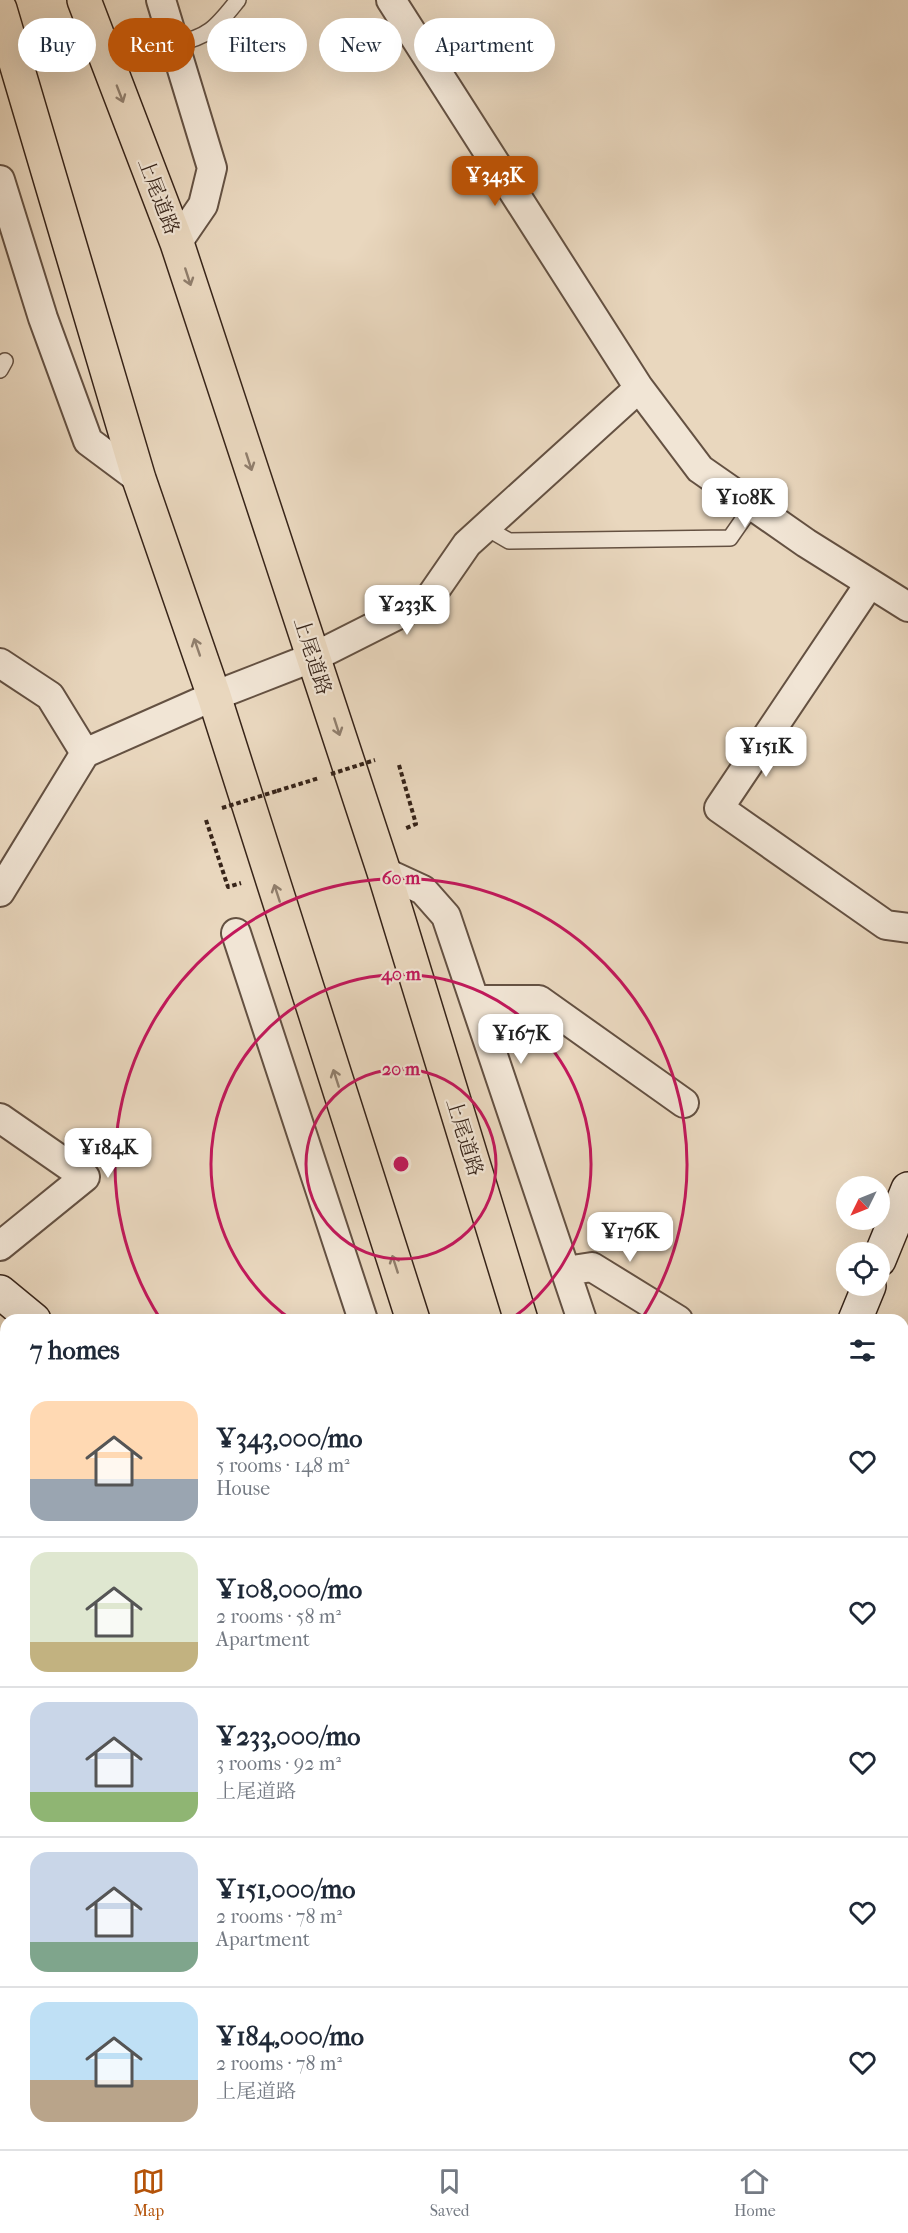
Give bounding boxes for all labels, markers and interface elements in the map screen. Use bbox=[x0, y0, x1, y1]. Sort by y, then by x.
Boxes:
chip: Buy bbox=[18, 18, 96, 72]
chip: Rent bbox=[108, 18, 195, 72]
chip: Filters bbox=[207, 18, 307, 72]
chip: New bbox=[319, 18, 402, 72]
chip: Apartment bbox=[414, 18, 555, 72]
one-way arrow bbox=[115, 84, 126, 103]
street label: 上尾道路 bbox=[133, 155, 184, 238]
pin: ¥343K bbox=[453, 156, 537, 207]
text: ¥343K bbox=[466, 164, 524, 187]
one-way arrow bbox=[183, 267, 194, 286]
one-way arrow bbox=[245, 452, 256, 471]
pin: ¥108K bbox=[703, 478, 787, 529]
text: ¥108K bbox=[716, 486, 774, 509]
pin: ¥233K bbox=[365, 585, 449, 636]
text: ¥233K bbox=[379, 593, 435, 616]
street label: 上尾道路 bbox=[289, 615, 336, 698]
one-way arrow bbox=[191, 638, 202, 657]
one-way arrow bbox=[332, 717, 343, 736]
pin: ¥151K bbox=[724, 727, 808, 778]
text: ¥151K bbox=[740, 735, 792, 758]
text: 60 m bbox=[382, 868, 421, 889]
one-way arrow bbox=[271, 884, 282, 903]
text: 40 m bbox=[380, 964, 422, 985]
pin: ¥167K bbox=[479, 1014, 563, 1065]
text: ¥167K bbox=[492, 1022, 550, 1045]
text: 20 m bbox=[382, 1059, 421, 1080]
one-way arrow bbox=[330, 1069, 341, 1088]
street label: 上尾道路 bbox=[442, 1096, 487, 1179]
pin: ¥184K bbox=[66, 1128, 150, 1179]
text: ¥184K bbox=[79, 1136, 137, 1159]
centre of rings bbox=[391, 1154, 411, 1174]
north arrow bbox=[836, 1176, 890, 1230]
map controls bbox=[836, 1176, 890, 1296]
pin: ¥176K bbox=[588, 1212, 672, 1263]
text: ¥176K bbox=[601, 1220, 659, 1243]
button: locate bbox=[836, 1242, 890, 1296]
one-way arrow bbox=[389, 1255, 400, 1274]
icon: filters bbox=[846, 1334, 879, 1367]
text: 7 homes bbox=[30, 1335, 120, 1366]
text: ¥343,000/mo bbox=[216, 1423, 362, 1454]
icon: home bbox=[78, 1425, 150, 1497]
icon: heart bbox=[846, 1445, 879, 1478]
text: 5 rooms · 148 m² bbox=[216, 1454, 350, 1477]
text: House bbox=[216, 1477, 270, 1500]
text: ¥108,000/mo bbox=[216, 1574, 362, 1605]
icon: home bbox=[78, 1576, 150, 1648]
icon: heart bbox=[846, 1596, 879, 1629]
text: 2 rooms · 58 m² bbox=[216, 1605, 341, 1628]
text: Apartment bbox=[216, 1628, 310, 1651]
text: ¥233,000/mo bbox=[216, 1721, 360, 1752]
icon: home bbox=[78, 1726, 150, 1798]
icon: heart bbox=[846, 1746, 879, 1779]
text: 3 rooms · 92 m² bbox=[216, 1752, 341, 1775]
text: 上尾道路 bbox=[216, 1780, 296, 1803]
text: ¥151,000/mo bbox=[216, 1874, 355, 1905]
icon: home bbox=[78, 1876, 150, 1948]
icon: heart bbox=[846, 1896, 879, 1929]
text: 2 rooms · 78 m² bbox=[216, 1905, 342, 1928]
text: Apartment bbox=[216, 1928, 310, 1951]
text: ¥184,000/mo bbox=[216, 2021, 364, 2052]
icon: home bbox=[78, 2026, 150, 2098]
icon: heart bbox=[846, 2046, 879, 2079]
text: 2 rooms · 78 m² bbox=[216, 2052, 342, 2075]
text: 上尾道路 bbox=[216, 2080, 296, 2103]
tab: Map bbox=[132, 2165, 165, 2220]
tab: Saved bbox=[430, 2165, 470, 2220]
tab: Home bbox=[734, 2165, 776, 2220]

